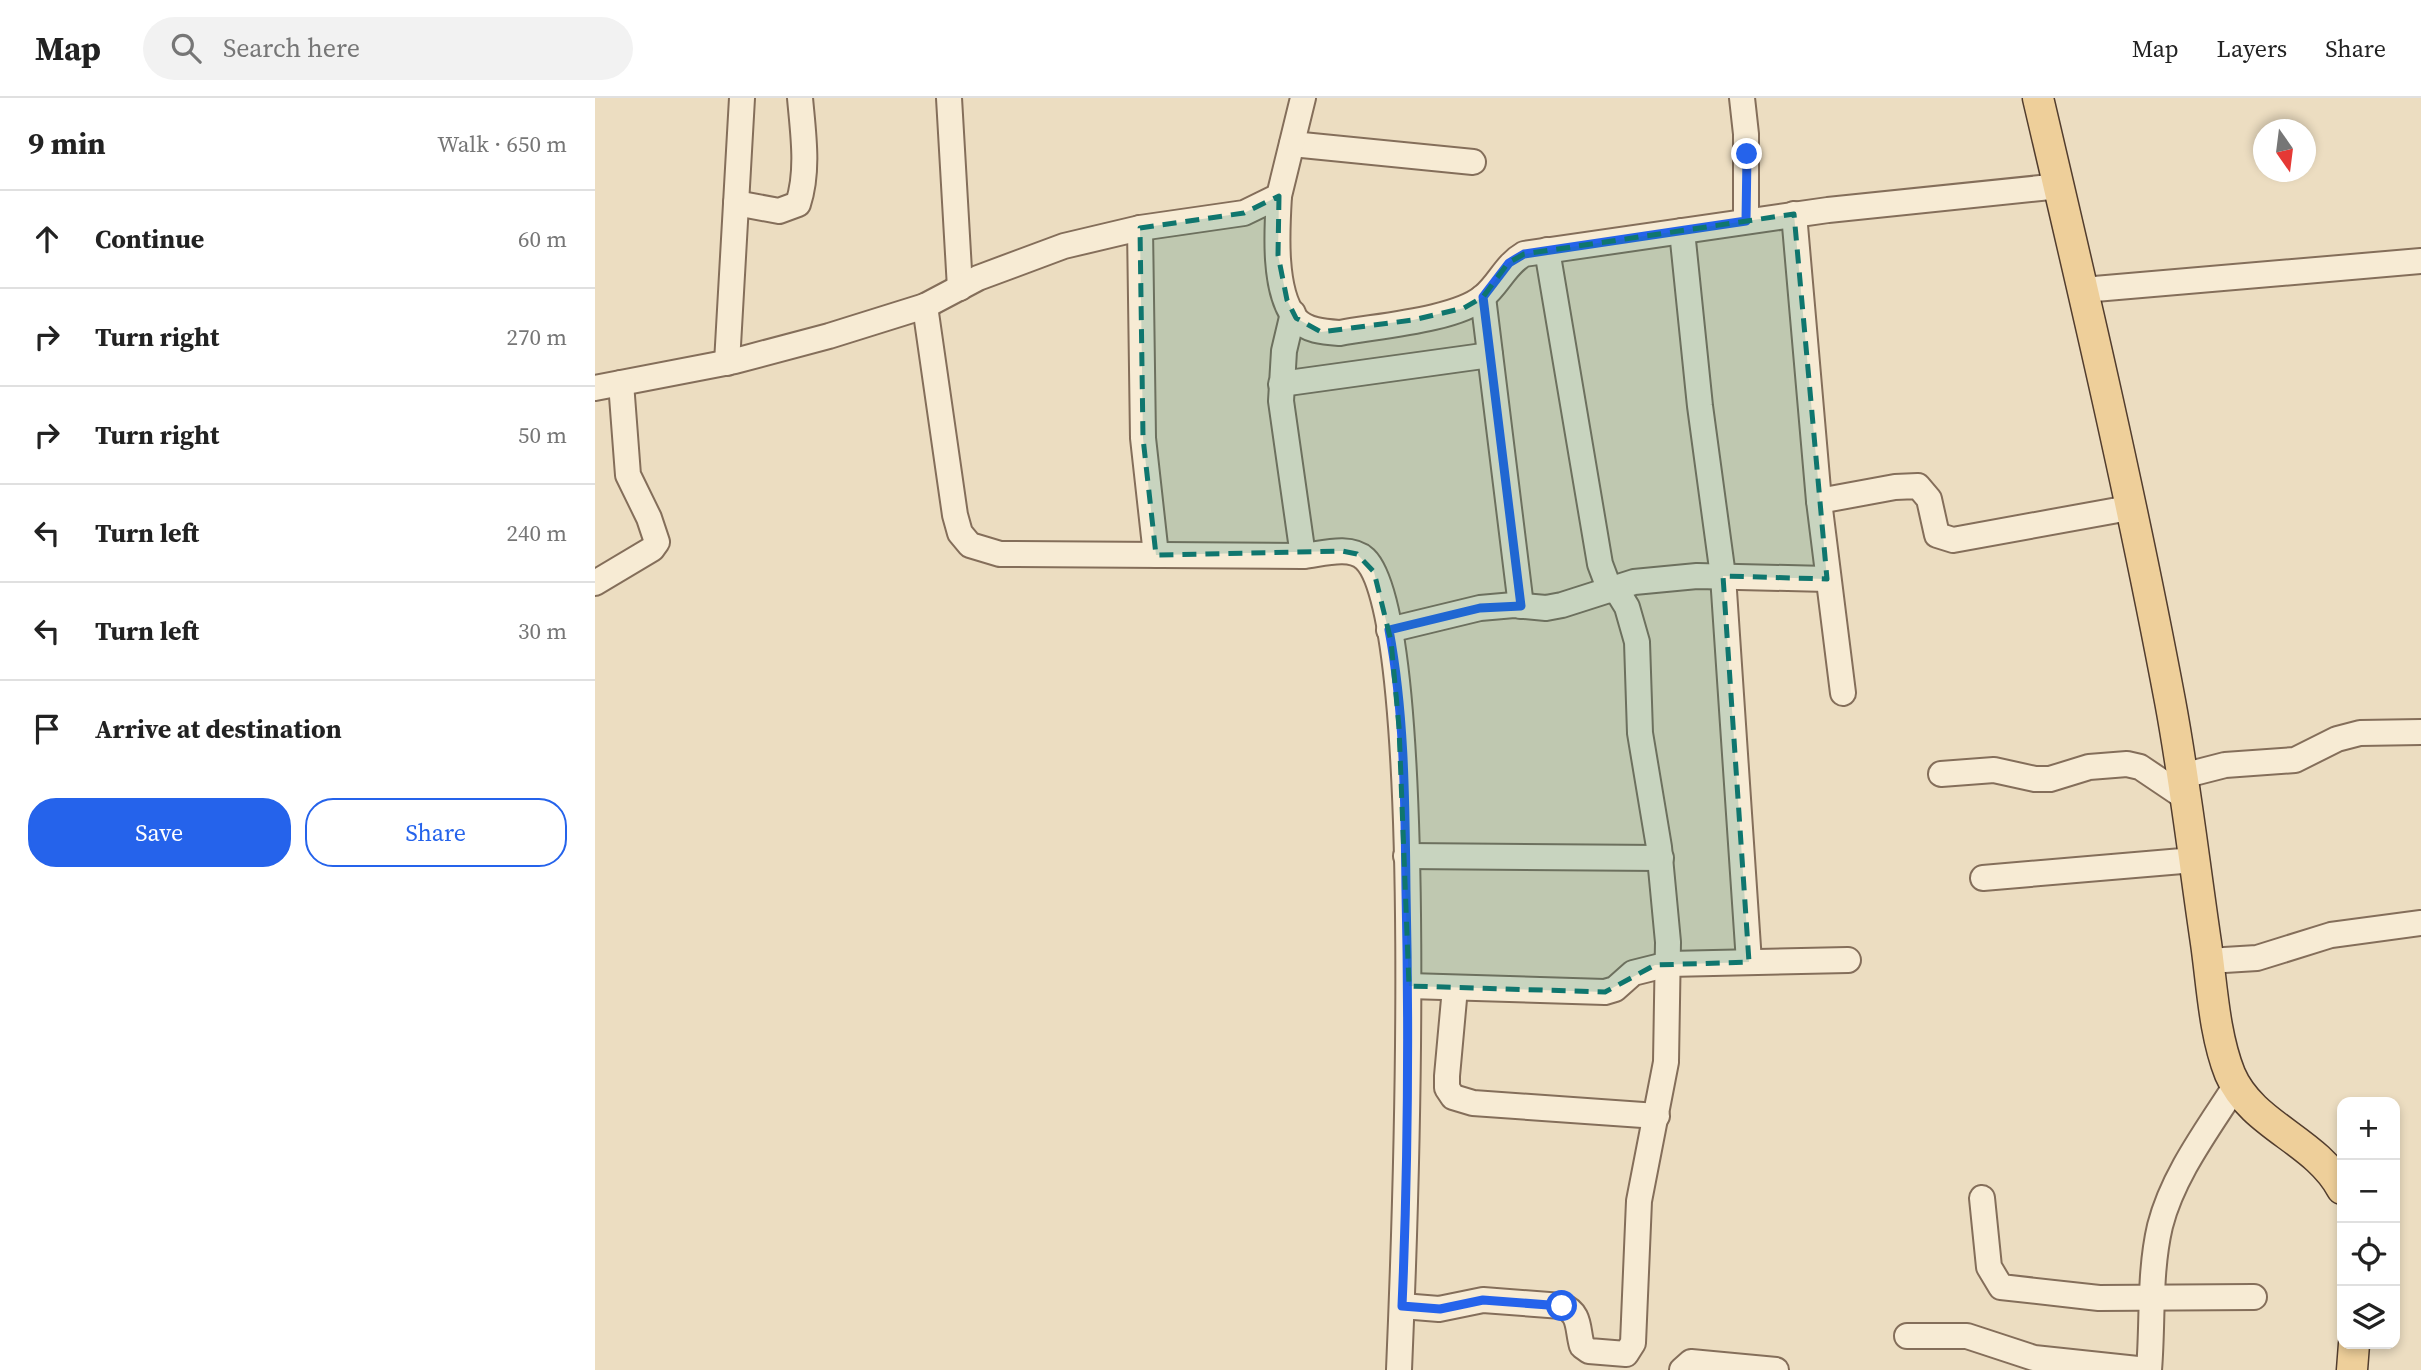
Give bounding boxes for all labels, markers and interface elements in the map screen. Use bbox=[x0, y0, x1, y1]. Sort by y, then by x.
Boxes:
search box bbox=[143, 17, 633, 80]
text: Map bbox=[35, 26, 101, 71]
icon: search bbox=[167, 29, 205, 67]
text: Search here bbox=[223, 30, 360, 66]
text: Map bbox=[2132, 32, 2179, 65]
text: Layers bbox=[2217, 32, 2287, 65]
text: Share bbox=[2325, 32, 2386, 65]
north arrow bbox=[2253, 119, 2316, 182]
text: 9 min bbox=[28, 123, 106, 164]
text: Walk · 650 m bbox=[437, 128, 567, 160]
route end bbox=[1731, 138, 1762, 169]
icon: ahead bbox=[28, 220, 66, 258]
text: Continue bbox=[95, 221, 204, 257]
text: 60 m bbox=[518, 223, 567, 255]
icon: right bbox=[28, 318, 66, 356]
text: Turn right bbox=[95, 319, 219, 355]
text: 270 m bbox=[506, 321, 567, 353]
icon: right bbox=[28, 416, 66, 454]
text: Turn right bbox=[95, 417, 219, 453]
text: 50 m bbox=[518, 419, 567, 451]
icon: left bbox=[28, 514, 66, 552]
text: Turn left bbox=[95, 515, 199, 551]
text: 240 m bbox=[506, 517, 567, 549]
icon: left bbox=[28, 612, 66, 650]
text: Turn left bbox=[95, 613, 199, 649]
text: 30 m bbox=[518, 615, 567, 647]
icon: arrive bbox=[28, 710, 66, 748]
text: Arrive at destination bbox=[95, 711, 342, 747]
button: Save bbox=[28, 798, 291, 867]
button: Share bbox=[305, 798, 567, 867]
map controls bbox=[2337, 1097, 2400, 1349]
button: + bbox=[2337, 1097, 2400, 1160]
button: − bbox=[2337, 1160, 2400, 1223]
button: locate bbox=[2337, 1223, 2400, 1286]
button: layers bbox=[2337, 1286, 2400, 1349]
route start bbox=[1546, 1290, 1577, 1321]

